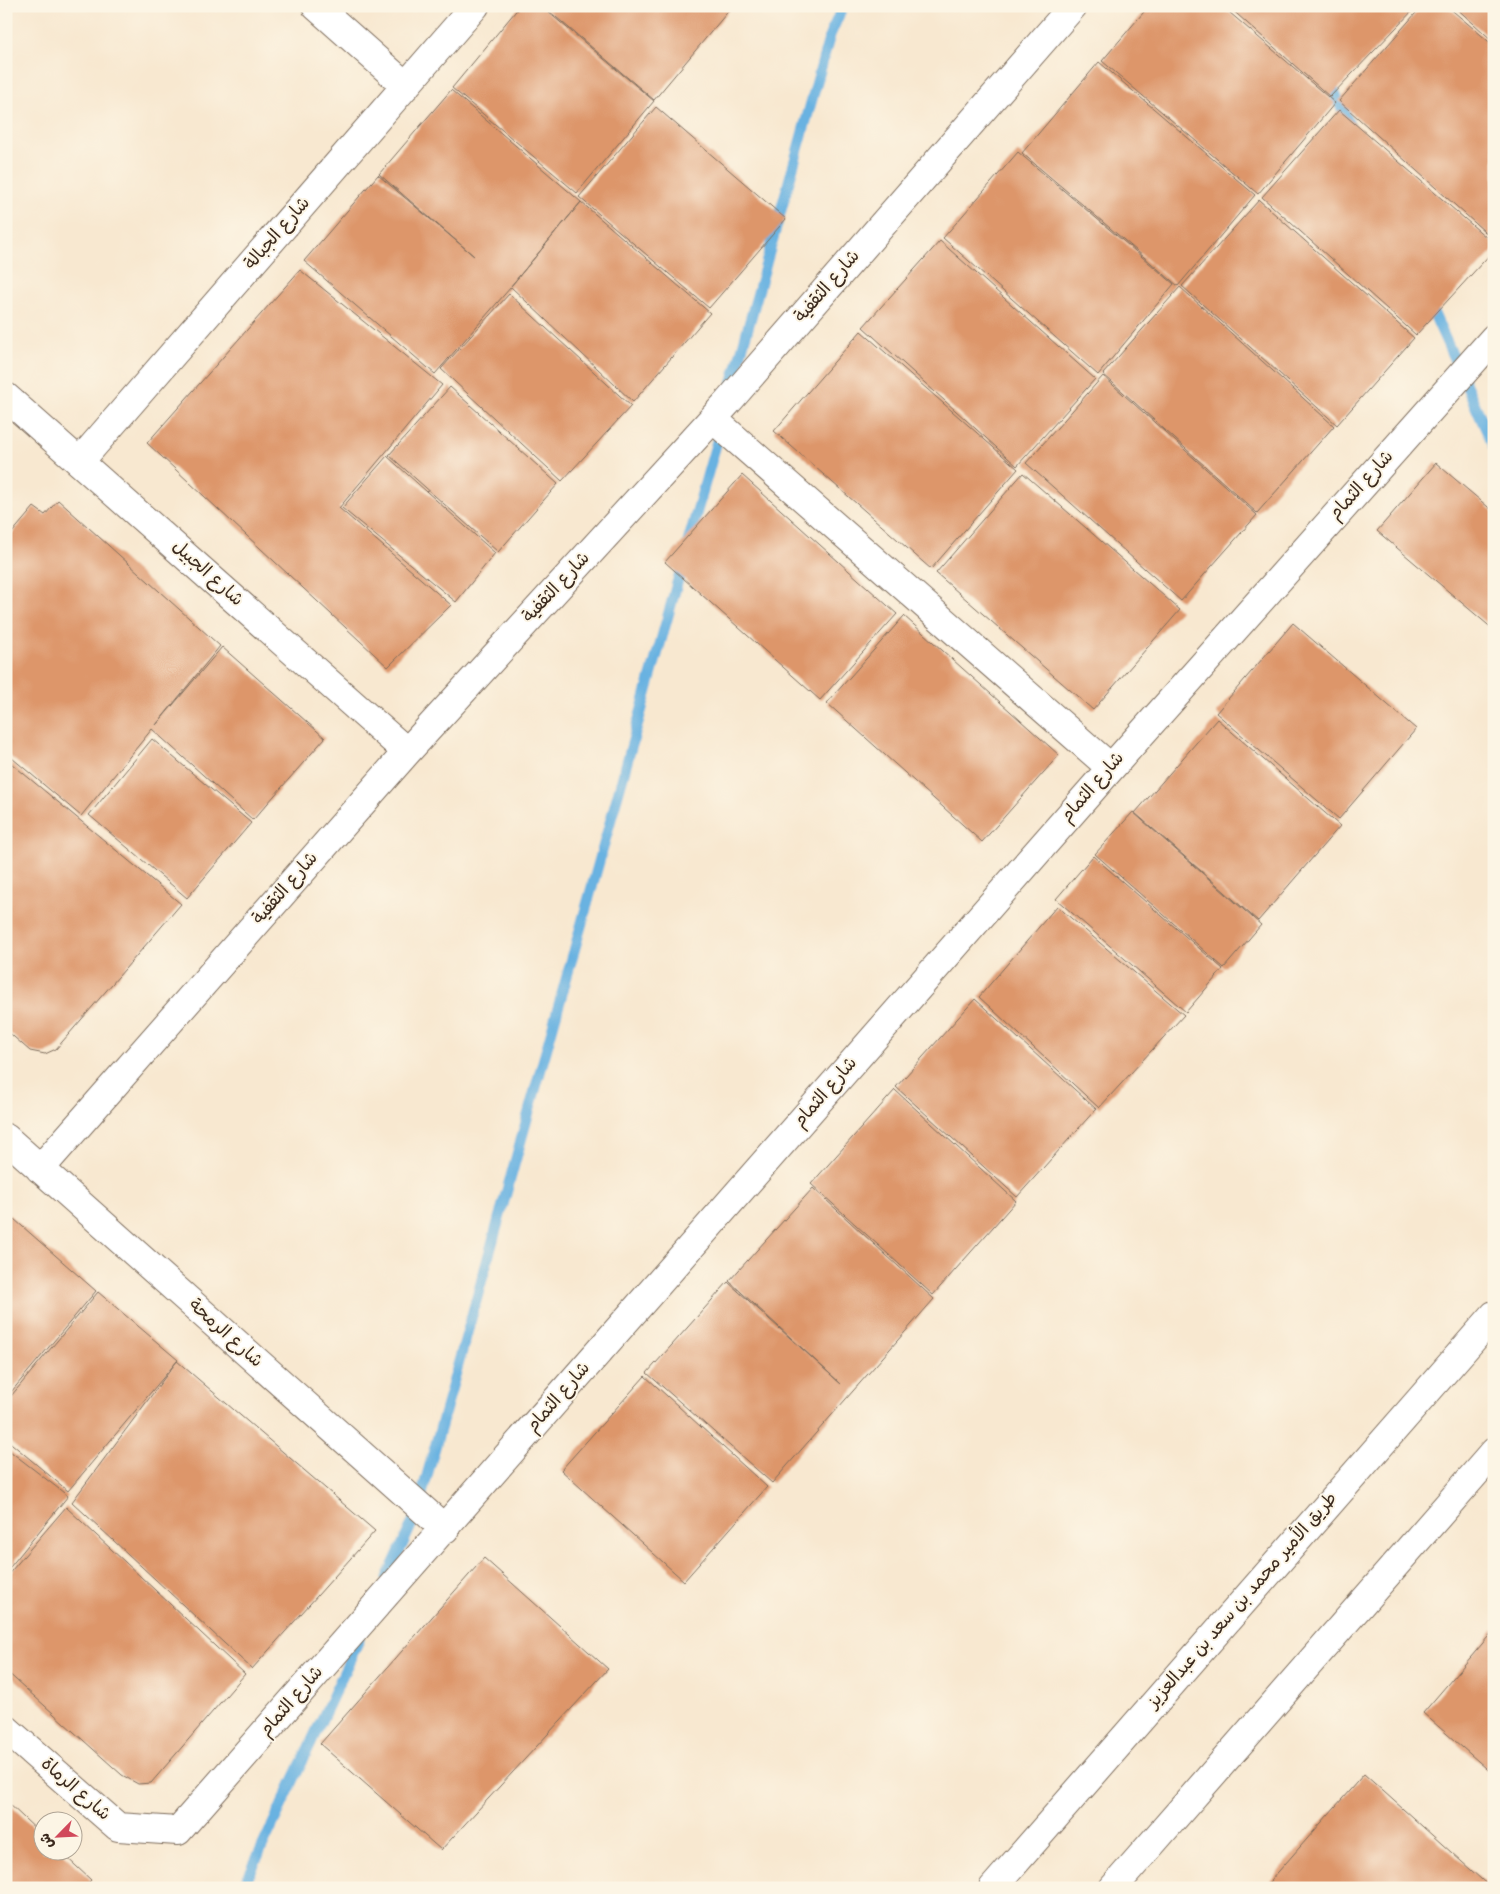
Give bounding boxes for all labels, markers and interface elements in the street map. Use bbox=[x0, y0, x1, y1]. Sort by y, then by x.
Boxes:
street label: شارع الجبالة bbox=[239, 192, 317, 276]
street label: شارع الثقفية bbox=[789, 245, 867, 329]
street label: شارع الثمام bbox=[1323, 445, 1401, 527]
street label: شارع الجبيل bbox=[166, 535, 248, 613]
street label: شارع الثقفية bbox=[517, 547, 597, 629]
street label: شارع الثمام bbox=[1055, 747, 1131, 829]
street label: شارع الثقفية bbox=[247, 847, 325, 931]
street label: شارع الثمام bbox=[788, 1052, 864, 1134]
street label: شارع الرمحة bbox=[182, 1293, 268, 1375]
street label: شارع الثمام bbox=[521, 1357, 597, 1439]
street label: طريق الأمير محمد بن سعد بن عبدالعزيز bbox=[1140, 1486, 1344, 1716]
street label: شارع الثمام bbox=[254, 1661, 330, 1743]
street label: شارع الرماة bbox=[34, 1752, 116, 1828]
north arrow bbox=[32, 1812, 82, 1862]
text: ش bbox=[35, 1829, 60, 1852]

